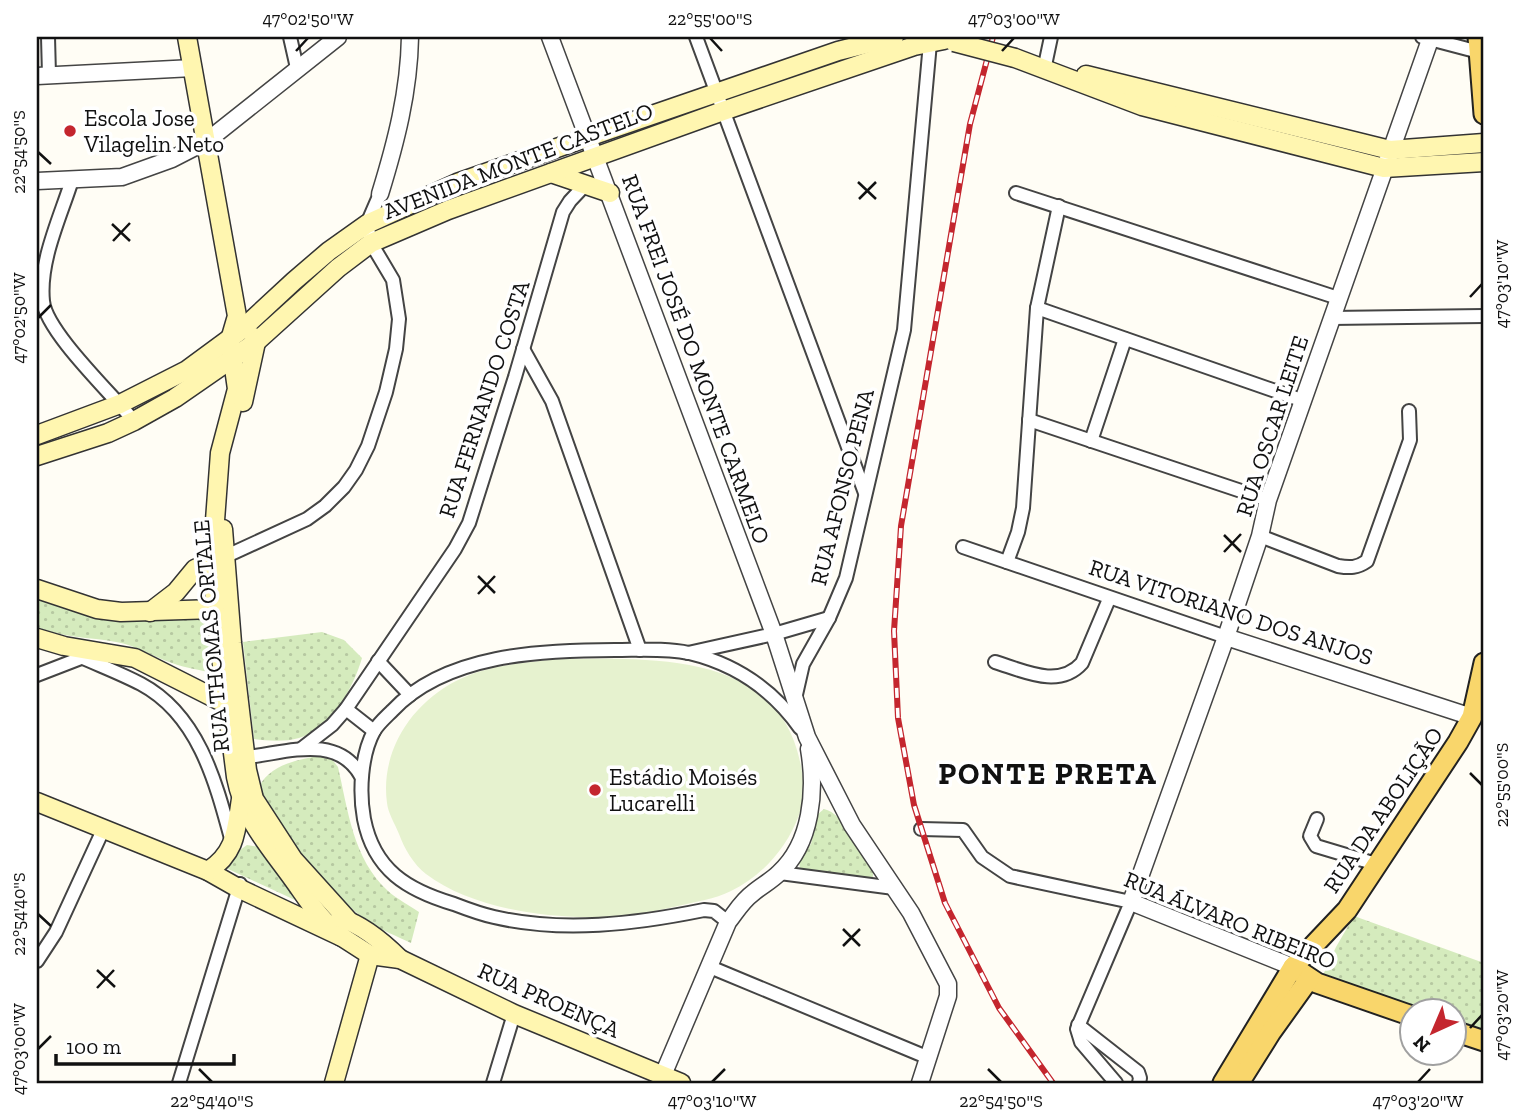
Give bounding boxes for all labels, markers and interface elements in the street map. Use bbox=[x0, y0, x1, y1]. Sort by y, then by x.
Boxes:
text: 47°02'50"W bbox=[262, 8, 354, 30]
text: 22°55'00"S bbox=[668, 8, 752, 30]
text: 47°03'00"W bbox=[968, 8, 1060, 30]
street label: AVENIDA MONTE CASTELO bbox=[379, 97, 657, 225]
place label: Escola Jose Vilagelin Neto bbox=[83, 104, 224, 158]
text: 22°54'50"S bbox=[8, 110, 30, 194]
marker: Escola Jose Vilagelin Neto bbox=[62, 123, 78, 139]
street label: RUA FREI JOSÉ DO MONTE CARMELO bbox=[616, 170, 776, 548]
text: 47°03'10"W bbox=[1491, 240, 1513, 328]
text: 47°02'50"W bbox=[8, 272, 30, 364]
street label: RUA FERNANDO COSTA bbox=[432, 276, 536, 521]
street label: RUA OSCAR LEITE bbox=[1230, 332, 1314, 520]
street label: RUA AFONSO PENA bbox=[804, 385, 880, 588]
street label: RUA THOMAS ORTALE bbox=[187, 519, 235, 753]
street label: RUA VITORIANO DOS ANJOS bbox=[1086, 553, 1376, 671]
street label: RUA DA ABOLIÇÃO bbox=[1317, 722, 1449, 898]
text: 22°55'00"S bbox=[1491, 743, 1513, 827]
district label: PONTE PRETA bbox=[938, 756, 1158, 792]
place label: Estádio Moisés Lucarelli bbox=[609, 763, 757, 817]
marker: Estádio Moisés Lucarelli bbox=[587, 782, 603, 798]
street label: RUA ÁLVARO RIBEIRO bbox=[1120, 865, 1340, 975]
text: 22°54'40"S bbox=[8, 872, 30, 956]
street label: RUA PROENÇA bbox=[474, 956, 625, 1044]
text: 47°03'20"W bbox=[1491, 969, 1513, 1060]
north arrow bbox=[1398, 998, 1468, 1068]
text: 47°03'00"W bbox=[8, 1003, 30, 1095]
scale bar bbox=[56, 1022, 234, 1066]
text: N bbox=[1408, 1031, 1435, 1057]
text: 100 m bbox=[66, 1034, 121, 1059]
text: 22°54'40"S bbox=[170, 1090, 254, 1112]
text: 47°03'10"W bbox=[668, 1090, 756, 1112]
text: 22°54'50"S bbox=[959, 1090, 1043, 1112]
text: 47°03'20"W bbox=[1373, 1090, 1464, 1112]

